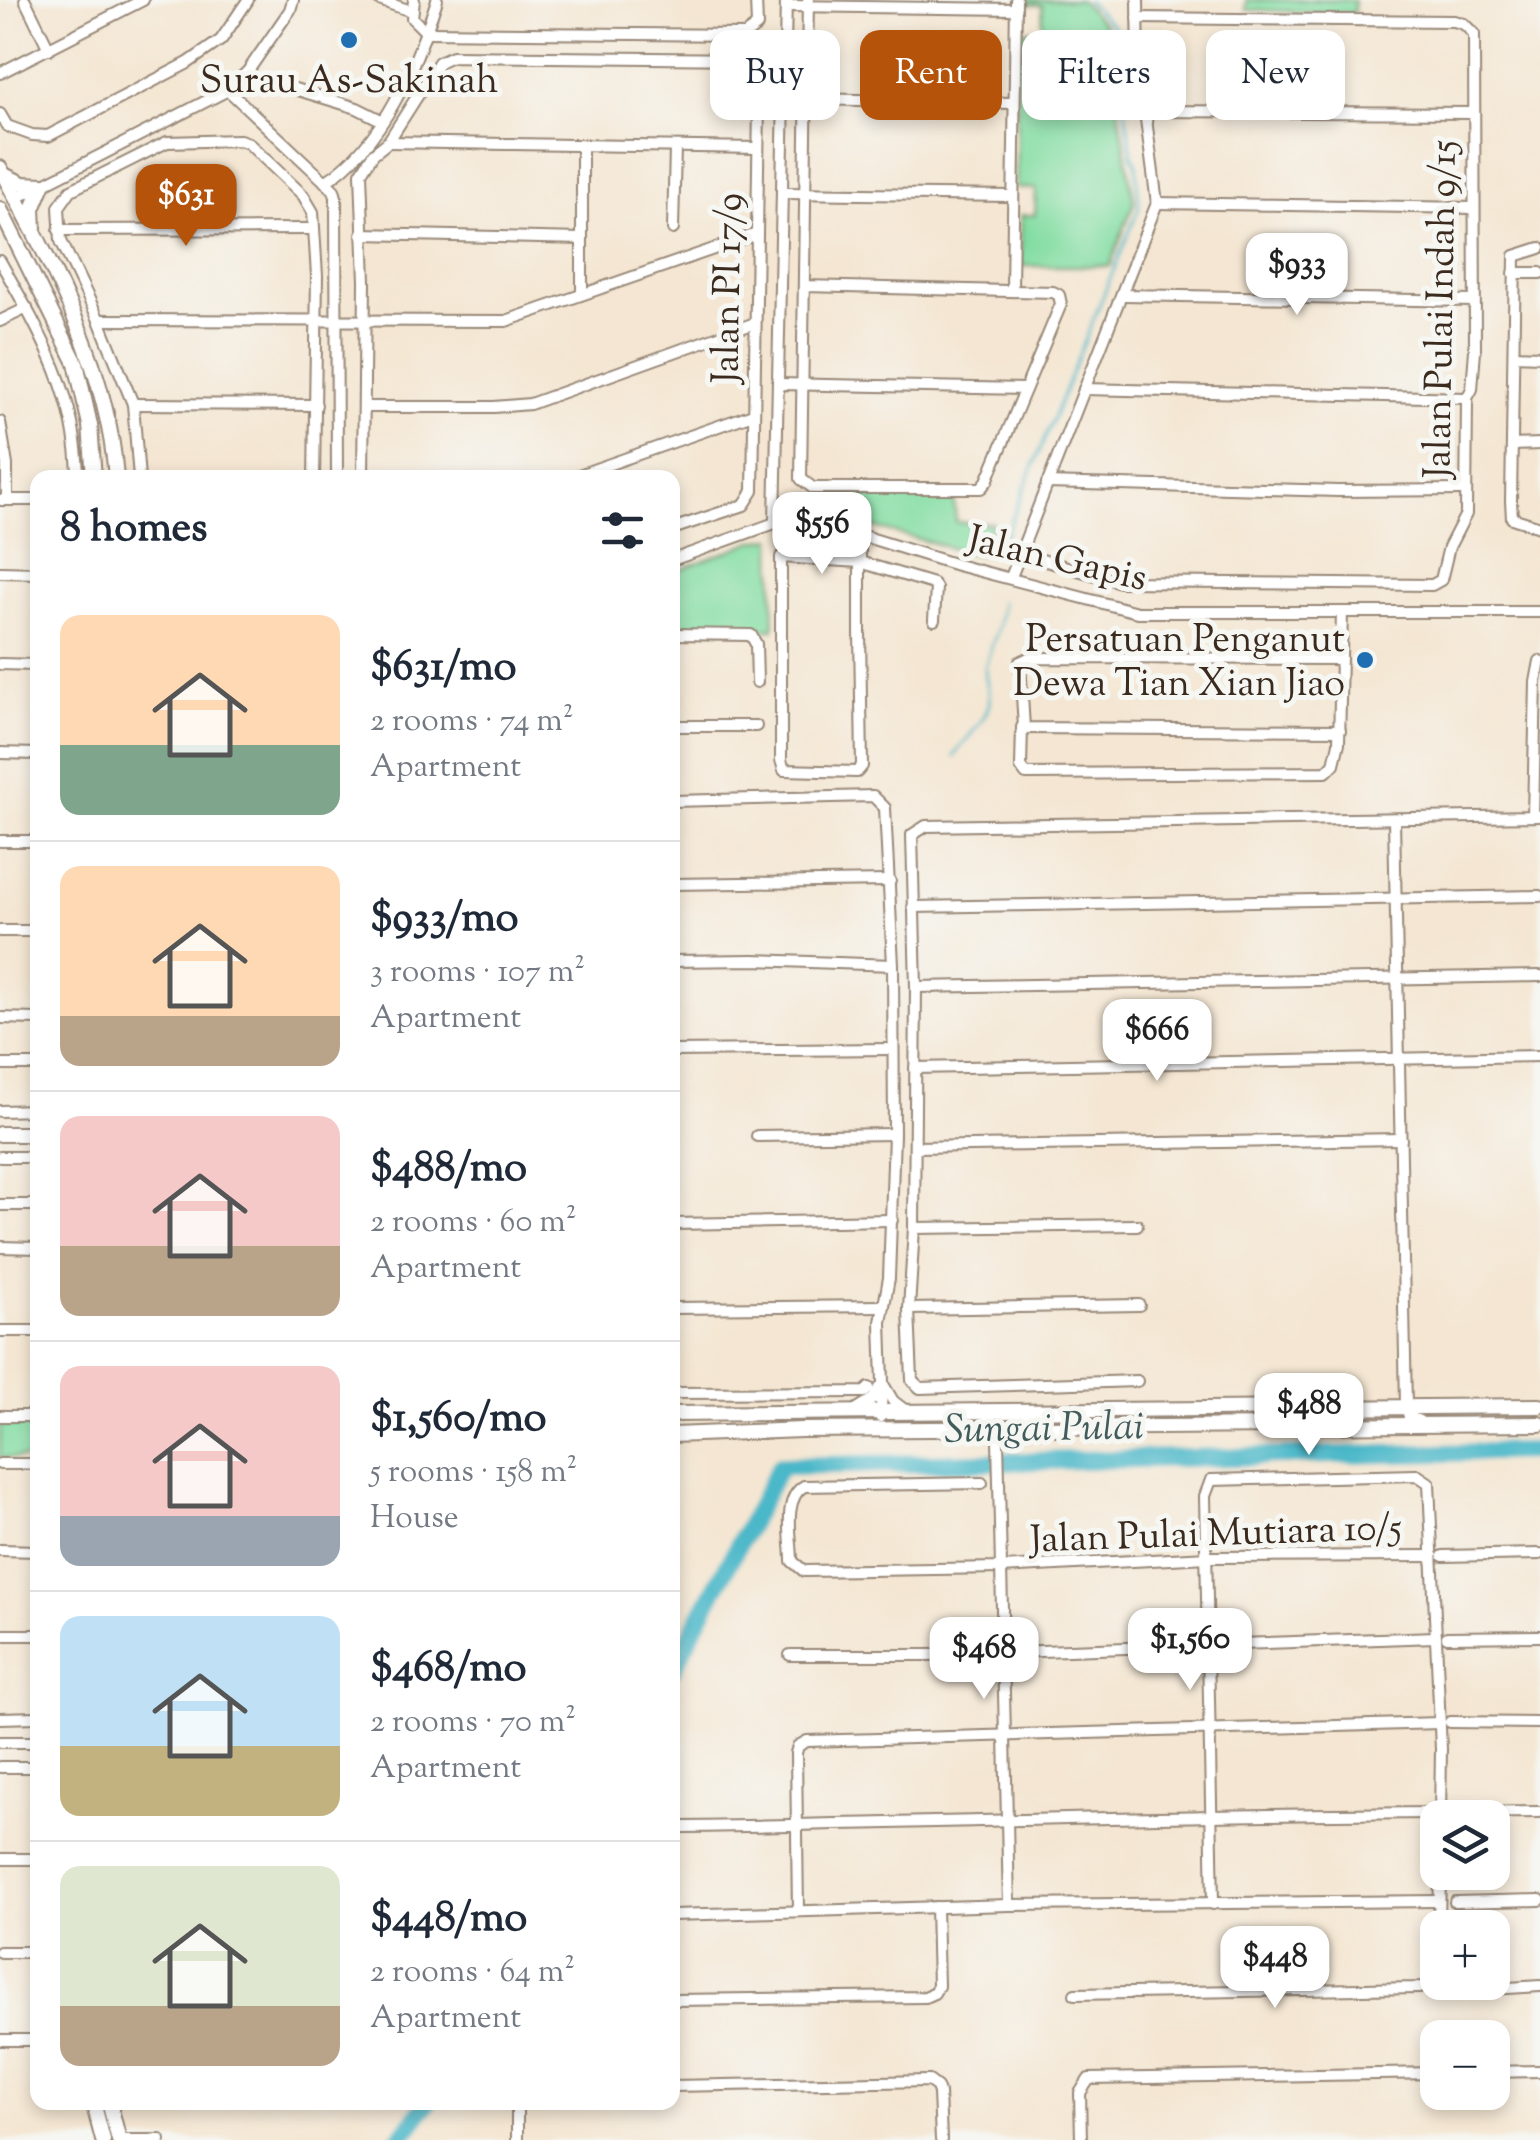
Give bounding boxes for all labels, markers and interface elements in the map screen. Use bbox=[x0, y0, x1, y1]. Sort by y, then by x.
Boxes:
marker: Surau As-Sakinah bbox=[338, 29, 360, 51]
chip: Buy bbox=[710, 30, 840, 120]
chip: Rent bbox=[860, 30, 1002, 120]
chip: Filters bbox=[1022, 30, 1186, 120]
chip: New bbox=[1206, 30, 1345, 120]
place label: Surau As-Sakinah bbox=[200, 56, 498, 110]
street label: Jalan Pulai Indah 9/15 bbox=[1413, 139, 1473, 481]
pin: $631 bbox=[127, 164, 245, 249]
text: $631 bbox=[158, 173, 214, 219]
street label: Jalan PI 17/9 bbox=[701, 192, 759, 386]
pin: $933 bbox=[1238, 233, 1356, 318]
text: $933 bbox=[1268, 242, 1326, 288]
pin: $556 bbox=[763, 492, 881, 577]
text: 8 homes bbox=[60, 500, 208, 560]
text: $556 bbox=[794, 501, 850, 547]
icon: filters bbox=[595, 503, 650, 558]
street label: Jalan Gapis bbox=[960, 514, 1152, 608]
place label: Persatuan Penganut Dewa Tian Xian Jiao bbox=[1013, 615, 1345, 713]
text: $631/mo bbox=[370, 639, 516, 699]
marker: Persatuan Penganut Dewa Tian Xian Jiao bbox=[1354, 649, 1376, 671]
icon: home bbox=[140, 655, 260, 775]
text: 2 rooms · 74 m² bbox=[370, 699, 574, 745]
text: Apartment bbox=[370, 745, 521, 791]
text: $933/mo bbox=[370, 890, 519, 950]
icon: home bbox=[140, 906, 260, 1026]
text: 3 rooms · 107 m² bbox=[370, 950, 585, 996]
text: Apartment bbox=[370, 996, 521, 1042]
pin: $666 bbox=[1098, 999, 1216, 1084]
text: $666 bbox=[1125, 1008, 1189, 1054]
text: $488/mo bbox=[370, 1140, 527, 1200]
icon: home bbox=[140, 1156, 260, 1276]
text: 2 rooms · 60 m² bbox=[370, 1200, 576, 1246]
text: Apartment bbox=[370, 1246, 521, 1292]
pin: $488 bbox=[1250, 1373, 1368, 1458]
text: $488 bbox=[1276, 1382, 1342, 1428]
text: $1,560/mo bbox=[370, 1390, 546, 1450]
water label: Sungai Pulai bbox=[944, 1400, 1144, 1461]
icon: home bbox=[140, 1406, 260, 1526]
text: 5 rooms · 158 m² bbox=[370, 1450, 577, 1496]
text: House bbox=[370, 1496, 459, 1542]
street label: Jalan Pulai Mutiara 10/5 bbox=[1027, 1503, 1403, 1570]
pin: $1,560 bbox=[1109, 1608, 1271, 1693]
pin: $468 bbox=[925, 1617, 1043, 1702]
text: $1,560 bbox=[1150, 1617, 1230, 1663]
text: $468 bbox=[952, 1626, 1016, 1672]
text: $468/mo bbox=[370, 1640, 527, 1700]
icon: home bbox=[140, 1656, 260, 1776]
text: 2 rooms · 70 m² bbox=[370, 1700, 576, 1746]
text: Apartment bbox=[370, 1746, 521, 1792]
map controls bbox=[1420, 1800, 1510, 2110]
button: layers bbox=[1420, 1800, 1510, 1890]
text: $448/mo bbox=[370, 1890, 527, 1950]
icon: home bbox=[140, 1906, 260, 2026]
button: + bbox=[1420, 1910, 1510, 2000]
pin: $448 bbox=[1216, 1926, 1334, 2011]
text: $448 bbox=[1242, 1935, 1308, 1981]
text: 2 rooms · 64 m² bbox=[370, 1950, 575, 1996]
text: Apartment bbox=[370, 1996, 521, 2042]
button: − bbox=[1420, 2020, 1510, 2110]

